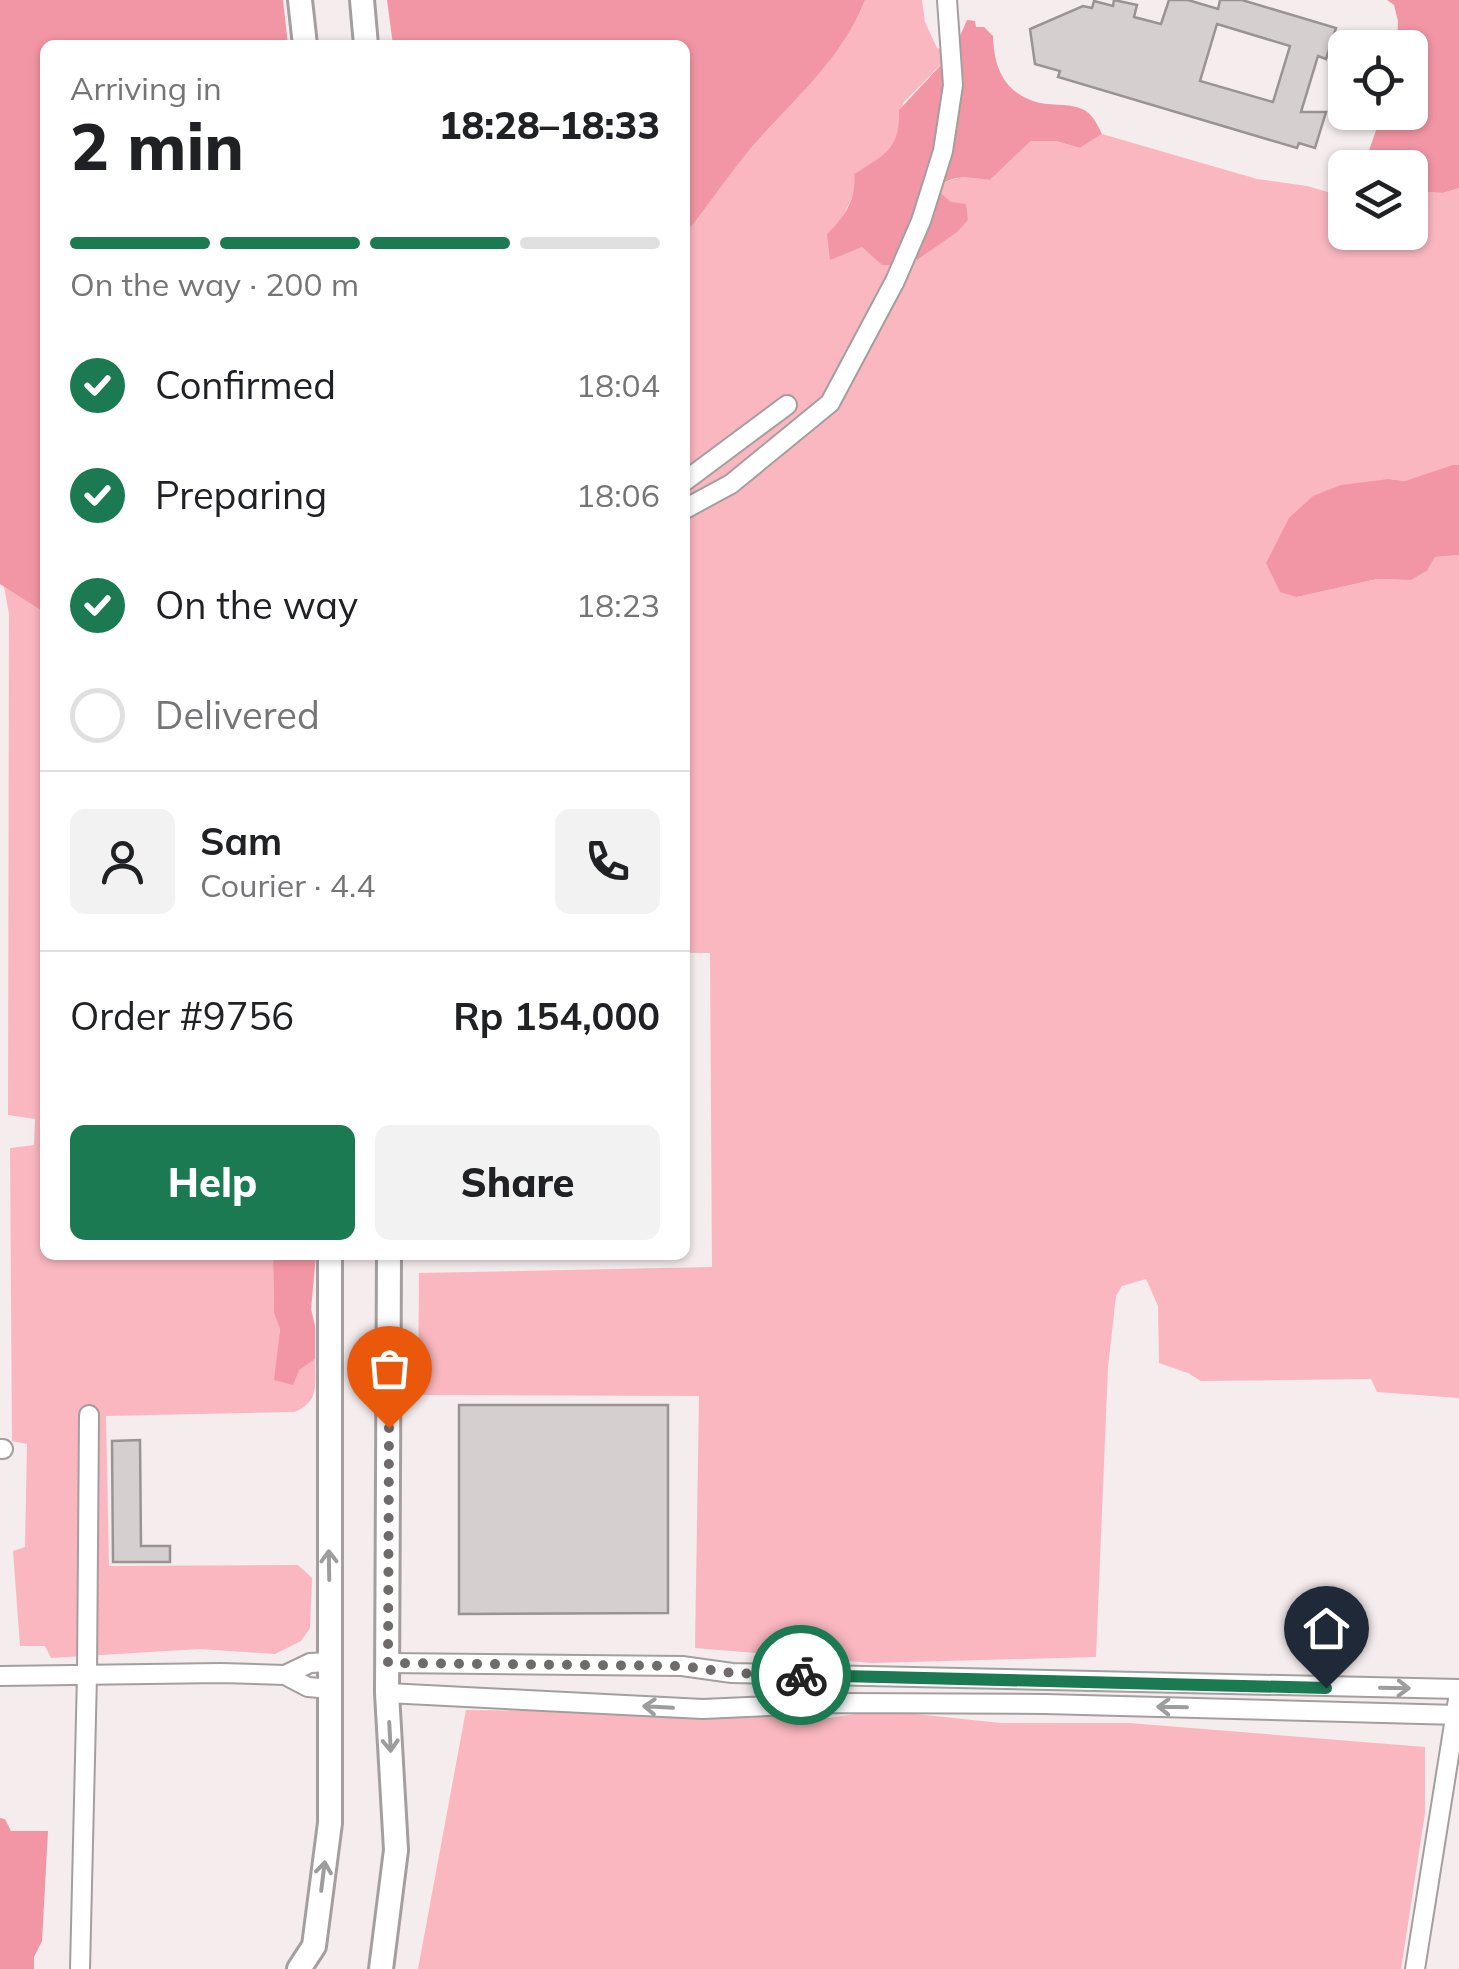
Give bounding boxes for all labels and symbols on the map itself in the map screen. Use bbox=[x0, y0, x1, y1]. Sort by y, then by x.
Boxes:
pin bbox=[347, 1326, 432, 1429]
one-way arrow bbox=[320, 1549, 338, 1582]
pin bbox=[1284, 1586, 1369, 1689]
courier bbox=[751, 1625, 851, 1725]
one-way arrow bbox=[1378, 1679, 1410, 1698]
one-way arrow bbox=[642, 1697, 674, 1716]
one-way arrow bbox=[1156, 1697, 1188, 1716]
one-way arrow bbox=[381, 1721, 400, 1753]
one-way arrow bbox=[314, 1861, 333, 1893]

